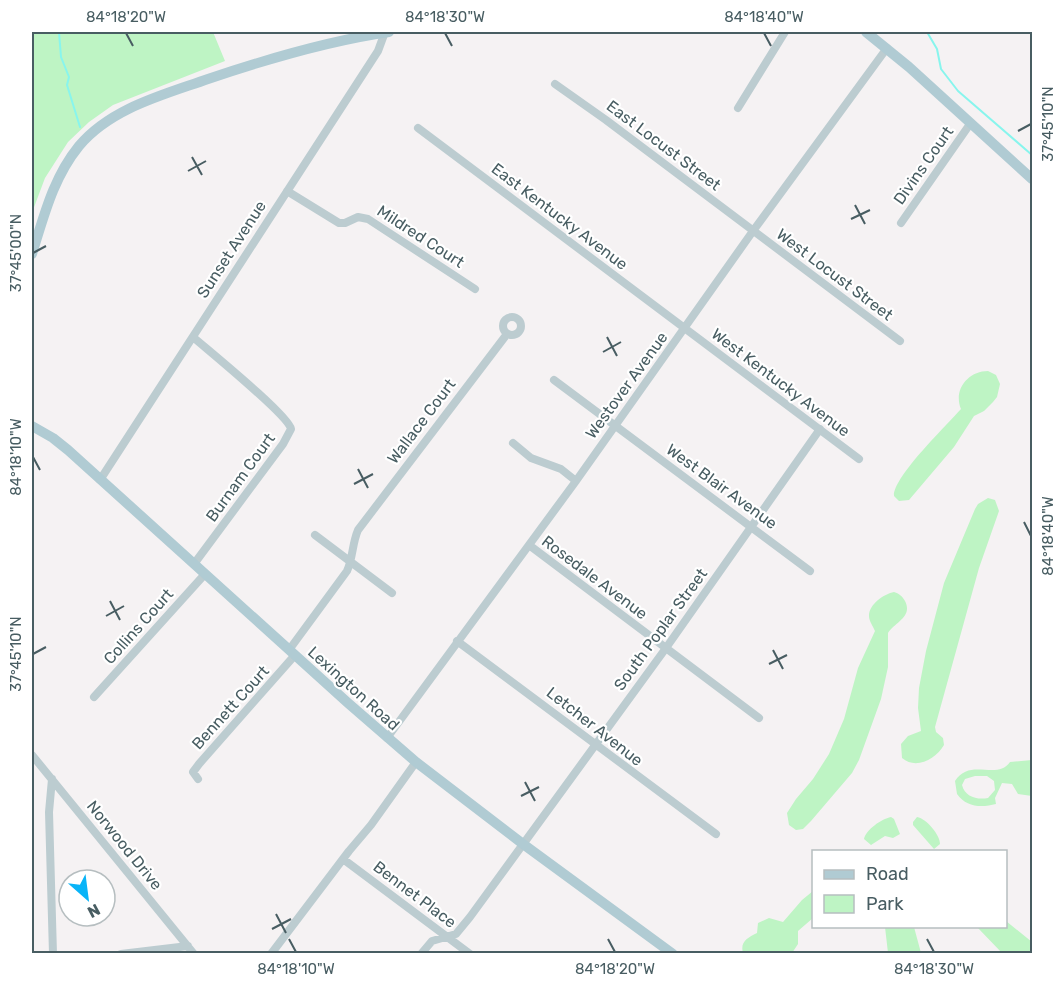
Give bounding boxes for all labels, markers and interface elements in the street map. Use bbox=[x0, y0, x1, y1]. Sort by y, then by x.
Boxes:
text: 84°18'20"W bbox=[86, 8, 166, 26]
text: 84°18'30"W bbox=[405, 8, 485, 26]
text: 84°18'40"W bbox=[724, 8, 804, 26]
text: 37°45'10"N bbox=[1039, 86, 1057, 162]
street label: East Locust Street bbox=[603, 96, 724, 194]
street label: Divins Court bbox=[889, 122, 957, 208]
street label: East Kentucky Avenue bbox=[488, 159, 632, 274]
street label: Sunset Avenue bbox=[193, 197, 270, 301]
street label: Mildred Court bbox=[374, 201, 468, 272]
text: 37°45'00"N bbox=[7, 214, 25, 292]
street label: West Locust Street bbox=[773, 224, 897, 324]
street label: West Kentucky Avenue bbox=[708, 324, 854, 441]
street label: Westover Avenue bbox=[581, 328, 672, 442]
street label: Wallace Court bbox=[383, 375, 460, 468]
text: 84°18'10"W bbox=[7, 418, 25, 496]
street label: Burnam Court bbox=[202, 429, 279, 525]
street label: West Blair Avenue bbox=[663, 440, 781, 533]
text: 84°18'40"W bbox=[1039, 496, 1057, 576]
street label: Rosedale Avenue bbox=[538, 531, 651, 623]
street label: South Poplar Street bbox=[610, 565, 711, 694]
street label: Collins Court bbox=[100, 585, 177, 668]
text: 37°45'10"N bbox=[7, 616, 25, 692]
street label: Lexington Road bbox=[304, 642, 403, 734]
street label: Bennett Court bbox=[188, 662, 273, 753]
street label: Letcher Avenue bbox=[543, 683, 647, 770]
street label: Norwood Drive bbox=[83, 797, 166, 894]
legend bbox=[812, 850, 1007, 928]
street label: Bennet Place bbox=[369, 857, 460, 932]
text: Road bbox=[866, 863, 909, 885]
north arrow bbox=[57, 868, 117, 928]
text: Park bbox=[866, 893, 904, 915]
text: N bbox=[84, 900, 103, 922]
text: 84°18'10"W bbox=[257, 960, 335, 978]
text: 84°18'20"W bbox=[575, 960, 655, 978]
text: 84°18'30"W bbox=[894, 960, 974, 978]

